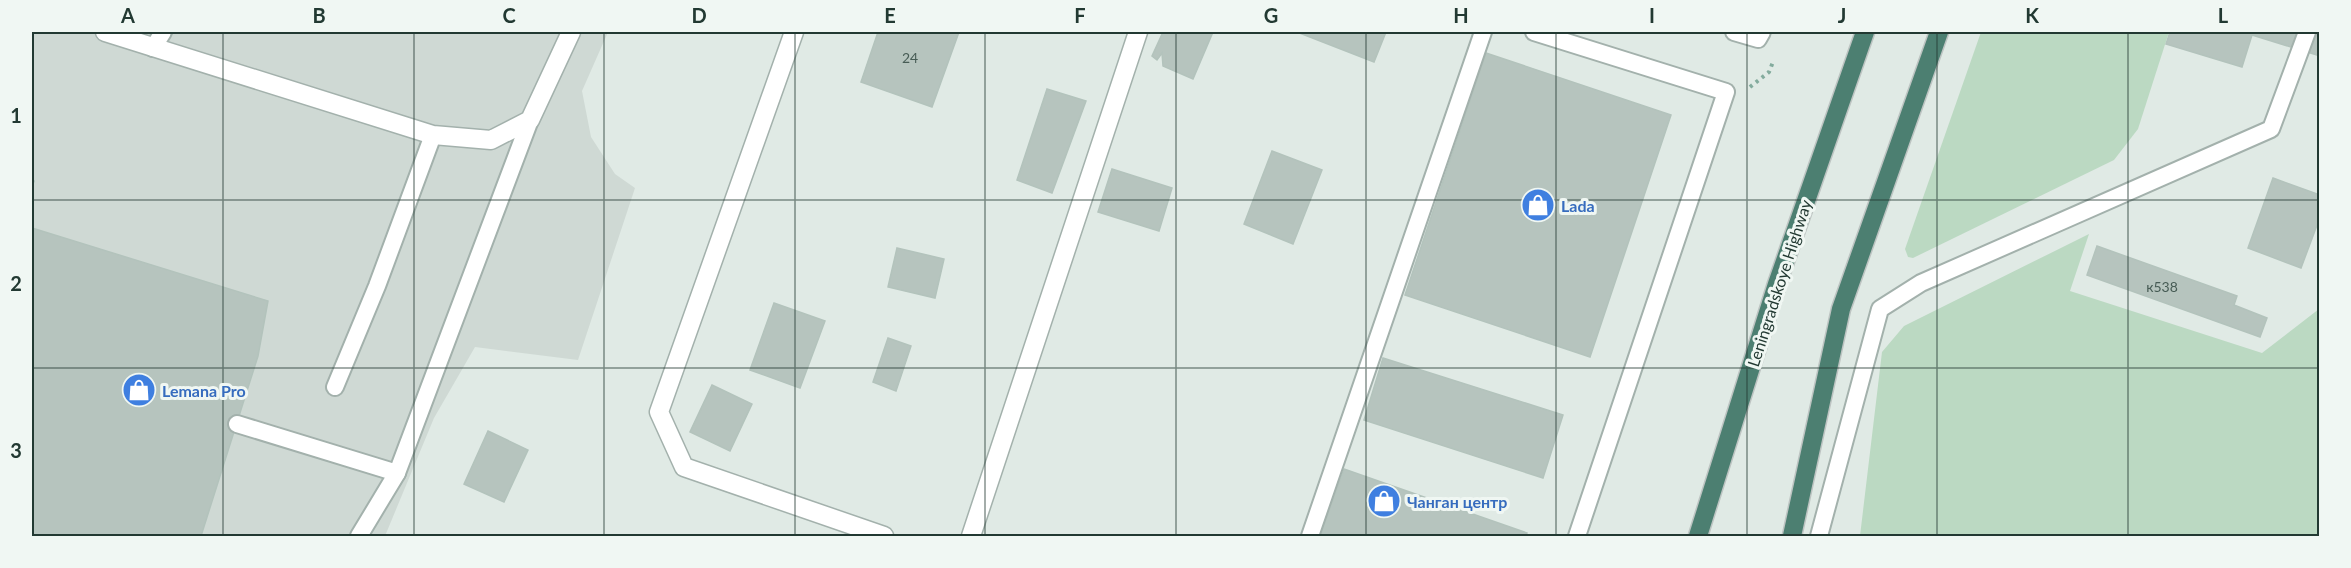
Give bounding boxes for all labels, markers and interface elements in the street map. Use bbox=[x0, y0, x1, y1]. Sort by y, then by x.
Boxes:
text: A bbox=[120, 3, 135, 27]
text: B bbox=[312, 3, 326, 27]
text: C bbox=[502, 3, 516, 27]
text: D bbox=[691, 3, 707, 27]
text: E bbox=[884, 3, 896, 27]
text: F bbox=[1074, 3, 1086, 27]
text: G bbox=[1264, 3, 1278, 27]
text: H bbox=[1453, 3, 1469, 27]
text: I bbox=[1649, 3, 1655, 27]
text: J bbox=[1838, 3, 1846, 27]
text: K bbox=[2025, 3, 2039, 27]
text: L bbox=[2218, 3, 2229, 27]
house number: 24 bbox=[902, 49, 918, 66]
text: 1 bbox=[10, 103, 22, 127]
shop icon: Lada bbox=[1520, 187, 1556, 223]
place label: Lada bbox=[1561, 196, 1595, 215]
street label: Leningradskoye Highway bbox=[1743, 196, 1815, 369]
text: 2 bbox=[10, 271, 22, 295]
house number: к538 bbox=[2146, 278, 2178, 295]
shop icon: Lemana Pro bbox=[121, 372, 157, 408]
place label: Lemana Pro bbox=[162, 381, 246, 400]
text: 3 bbox=[10, 438, 22, 462]
shop icon: Чанган центр bbox=[1366, 483, 1402, 519]
place label: Чанган центр bbox=[1407, 492, 1507, 511]

